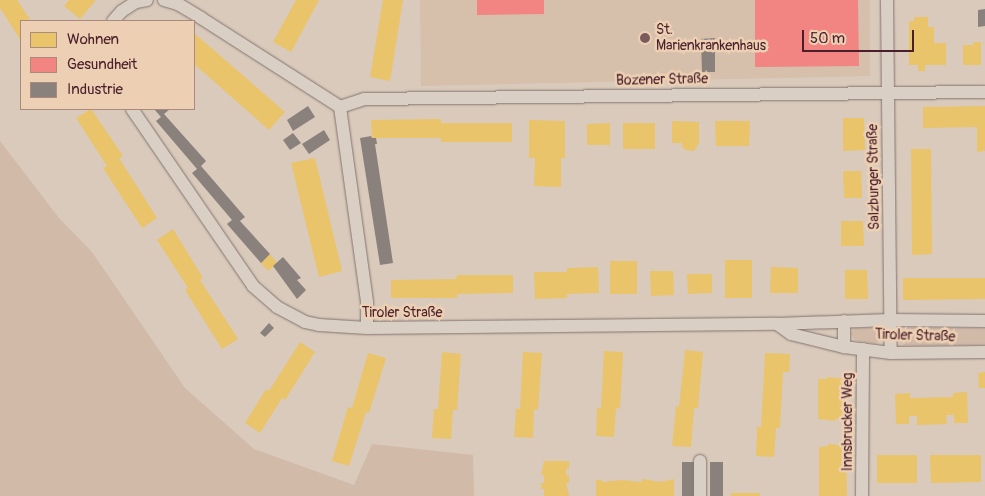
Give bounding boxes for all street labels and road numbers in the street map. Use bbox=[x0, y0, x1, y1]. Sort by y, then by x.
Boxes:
street label: Bozener Straße bbox=[616, 71, 708, 89]
street label: Salzburger Straße bbox=[865, 124, 883, 230]
street label: Tiroler Straße bbox=[362, 305, 442, 321]
street label: Tiroler Straße bbox=[874, 326, 956, 346]
street label: Innsbrucker Weg bbox=[840, 373, 856, 471]

